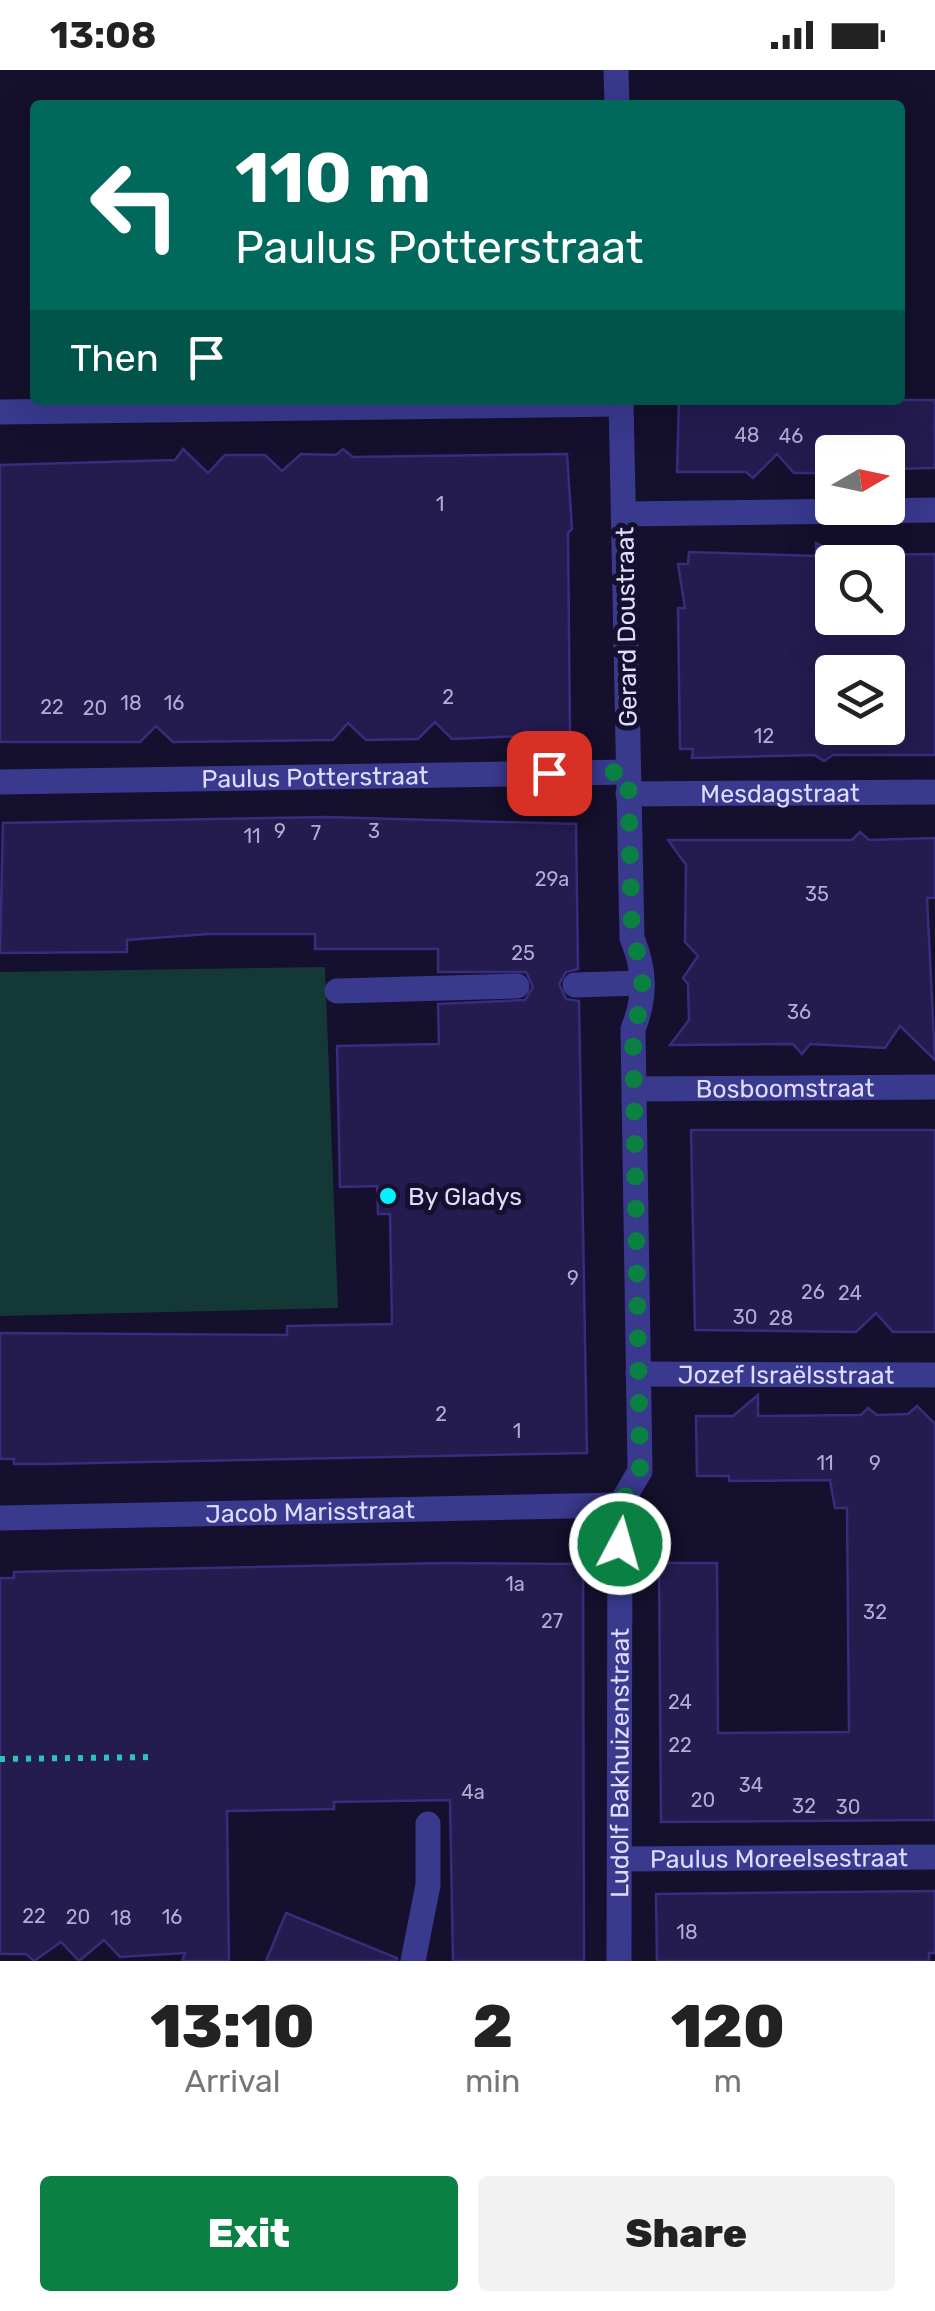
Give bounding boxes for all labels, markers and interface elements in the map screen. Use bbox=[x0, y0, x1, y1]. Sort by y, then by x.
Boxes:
text: 13:08 bbox=[50, 12, 157, 58]
text: 110 m bbox=[235, 137, 431, 220]
icon: left bbox=[70, 140, 200, 270]
text: Paulus Potterstraat bbox=[235, 221, 643, 274]
icon: arrive bbox=[179, 330, 234, 385]
text: Then bbox=[70, 335, 159, 381]
house number: 48 bbox=[734, 423, 760, 447]
house number: 46 bbox=[779, 424, 803, 448]
north arrow bbox=[815, 435, 905, 525]
map controls bbox=[815, 435, 905, 745]
house number: 1 bbox=[436, 492, 444, 516]
street label: Gerard Doustraat bbox=[610, 527, 643, 727]
button: search bbox=[815, 545, 905, 635]
button: layers bbox=[815, 655, 905, 745]
house number: 2 bbox=[442, 685, 454, 709]
house number: 18 bbox=[120, 691, 142, 715]
house number: 16 bbox=[164, 691, 184, 715]
house number: 22 bbox=[40, 695, 64, 719]
house number: 20 bbox=[83, 696, 107, 720]
house number: 12 bbox=[754, 724, 774, 748]
pin bbox=[507, 731, 592, 816]
icon: arrive bbox=[522, 746, 577, 801]
street label: Paulus Potterstraat bbox=[201, 761, 429, 794]
street label: Mesdagstraat bbox=[700, 778, 860, 809]
house number: 9 bbox=[274, 819, 286, 843]
house number: 3 bbox=[368, 819, 380, 843]
house number: 7 bbox=[311, 821, 321, 845]
house number: 11 bbox=[243, 824, 261, 848]
house number: 29a bbox=[535, 867, 569, 891]
house number: 35 bbox=[805, 882, 829, 906]
house number: 25 bbox=[511, 941, 535, 965]
house number: 36 bbox=[787, 1000, 811, 1024]
street label: Bosboomstraat bbox=[696, 1073, 875, 1104]
place label: By Gladys bbox=[408, 1182, 522, 1211]
marker: By Gladys bbox=[377, 1185, 399, 1207]
house number: 9 bbox=[567, 1266, 579, 1290]
house number: 26 bbox=[801, 1280, 825, 1304]
house number: 24 bbox=[838, 1281, 862, 1305]
house number: 30 bbox=[733, 1305, 757, 1329]
house number: 28 bbox=[769, 1306, 793, 1330]
street label: Jozef Israëlsstraat bbox=[678, 1360, 894, 1390]
house number: 2 bbox=[435, 1402, 447, 1426]
house number: 1 bbox=[513, 1419, 521, 1443]
house number: 11 bbox=[816, 1451, 834, 1475]
house number: 9 bbox=[869, 1451, 881, 1475]
position arrow bbox=[568, 1492, 672, 1596]
street label: Jacob Marisstraat bbox=[205, 1495, 415, 1529]
house number: 1a bbox=[505, 1572, 525, 1596]
house number: 32 bbox=[863, 1600, 887, 1624]
house number: 27 bbox=[541, 1609, 563, 1633]
street label: Ludolf Bakhuizenstraat bbox=[605, 1628, 635, 1898]
house number: 24 bbox=[668, 1690, 692, 1714]
house number: 22 bbox=[668, 1733, 692, 1757]
house number: 34 bbox=[739, 1773, 763, 1797]
house number: 4a bbox=[461, 1780, 485, 1804]
house number: 20 bbox=[691, 1788, 715, 1812]
house number: 32 bbox=[792, 1794, 816, 1818]
house number: 30 bbox=[836, 1795, 860, 1819]
street label: Paulus Moreelsestraat bbox=[650, 1843, 908, 1874]
house number: 22 bbox=[22, 1904, 46, 1928]
house number: 20 bbox=[66, 1905, 90, 1929]
house number: 16 bbox=[162, 1905, 182, 1929]
house number: 18 bbox=[110, 1906, 132, 1930]
house number: 18 bbox=[676, 1920, 698, 1944]
text: 13:10 bbox=[150, 1991, 315, 2062]
text: 2 bbox=[472, 1991, 513, 2062]
text: 120 bbox=[671, 1991, 785, 2062]
text: Arrival bbox=[184, 2062, 280, 2100]
text: min bbox=[465, 2062, 521, 2100]
text: m bbox=[714, 2062, 742, 2100]
button: Exit bbox=[40, 2176, 458, 2291]
button: Share bbox=[478, 2176, 895, 2291]

